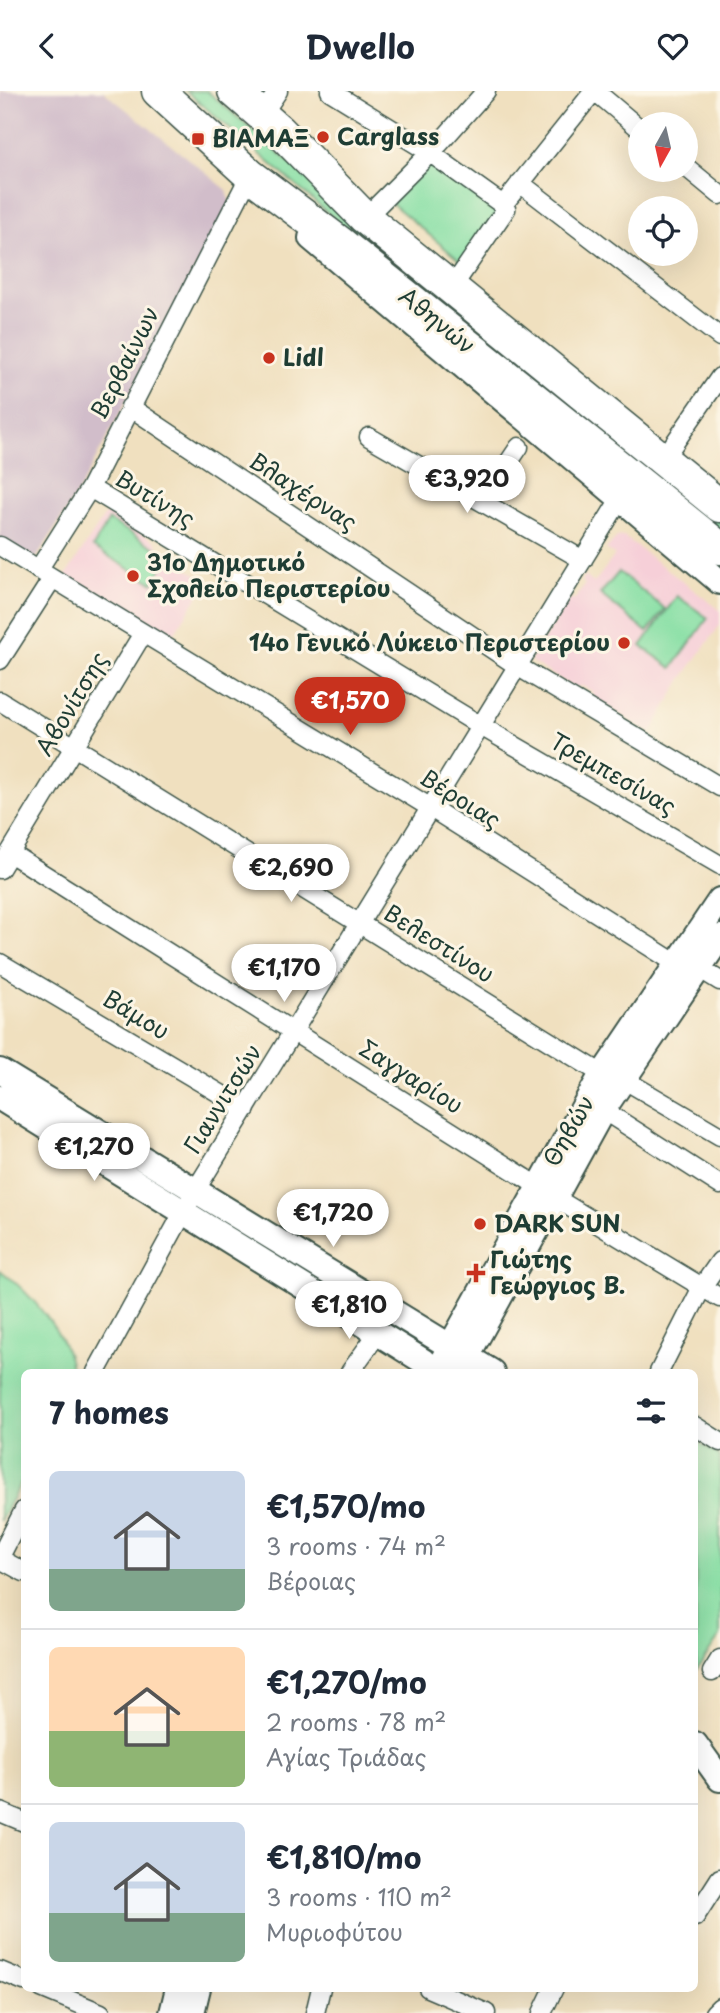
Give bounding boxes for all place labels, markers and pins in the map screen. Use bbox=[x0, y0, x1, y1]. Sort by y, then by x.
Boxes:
place label: Carglass bbox=[337, 118, 439, 153]
place label: ΒΙΑΜΑΞ bbox=[212, 120, 310, 155]
marker: Carglass bbox=[315, 129, 331, 145]
marker: ΒΙΑΜΑΞ bbox=[190, 131, 206, 147]
place label: Lidl bbox=[283, 339, 324, 374]
marker: Lidl bbox=[261, 350, 277, 366]
pin: €3,920 bbox=[410, 455, 524, 515]
place label: 31ο Δημοτικό Σχολείο Περιστερίου bbox=[147, 544, 391, 605]
marker: 31ο Δημοτικό Σχολείο Περιστερίου bbox=[125, 568, 141, 584]
place label: 14ο Γενικό Λύκειο Περιστερίου bbox=[249, 624, 610, 659]
marker: 14ο Γενικό Λύκειο Περιστερίου bbox=[616, 635, 632, 651]
pin: €1,570 bbox=[293, 677, 407, 737]
pin: €2,690 bbox=[234, 845, 348, 904]
pin: €1,170 bbox=[227, 944, 341, 1004]
pin: €1,270 bbox=[37, 1123, 151, 1183]
pin: €1,720 bbox=[276, 1189, 390, 1249]
place label: DARK SUN bbox=[494, 1205, 620, 1240]
marker: DARK SUN bbox=[472, 1216, 488, 1232]
place label: Γιώτης Γεώργιος Β. bbox=[490, 1241, 625, 1302]
marker: Γιώτης Γεώργιος Β. bbox=[468, 1265, 484, 1281]
pin: €1,810 bbox=[292, 1281, 406, 1341]

